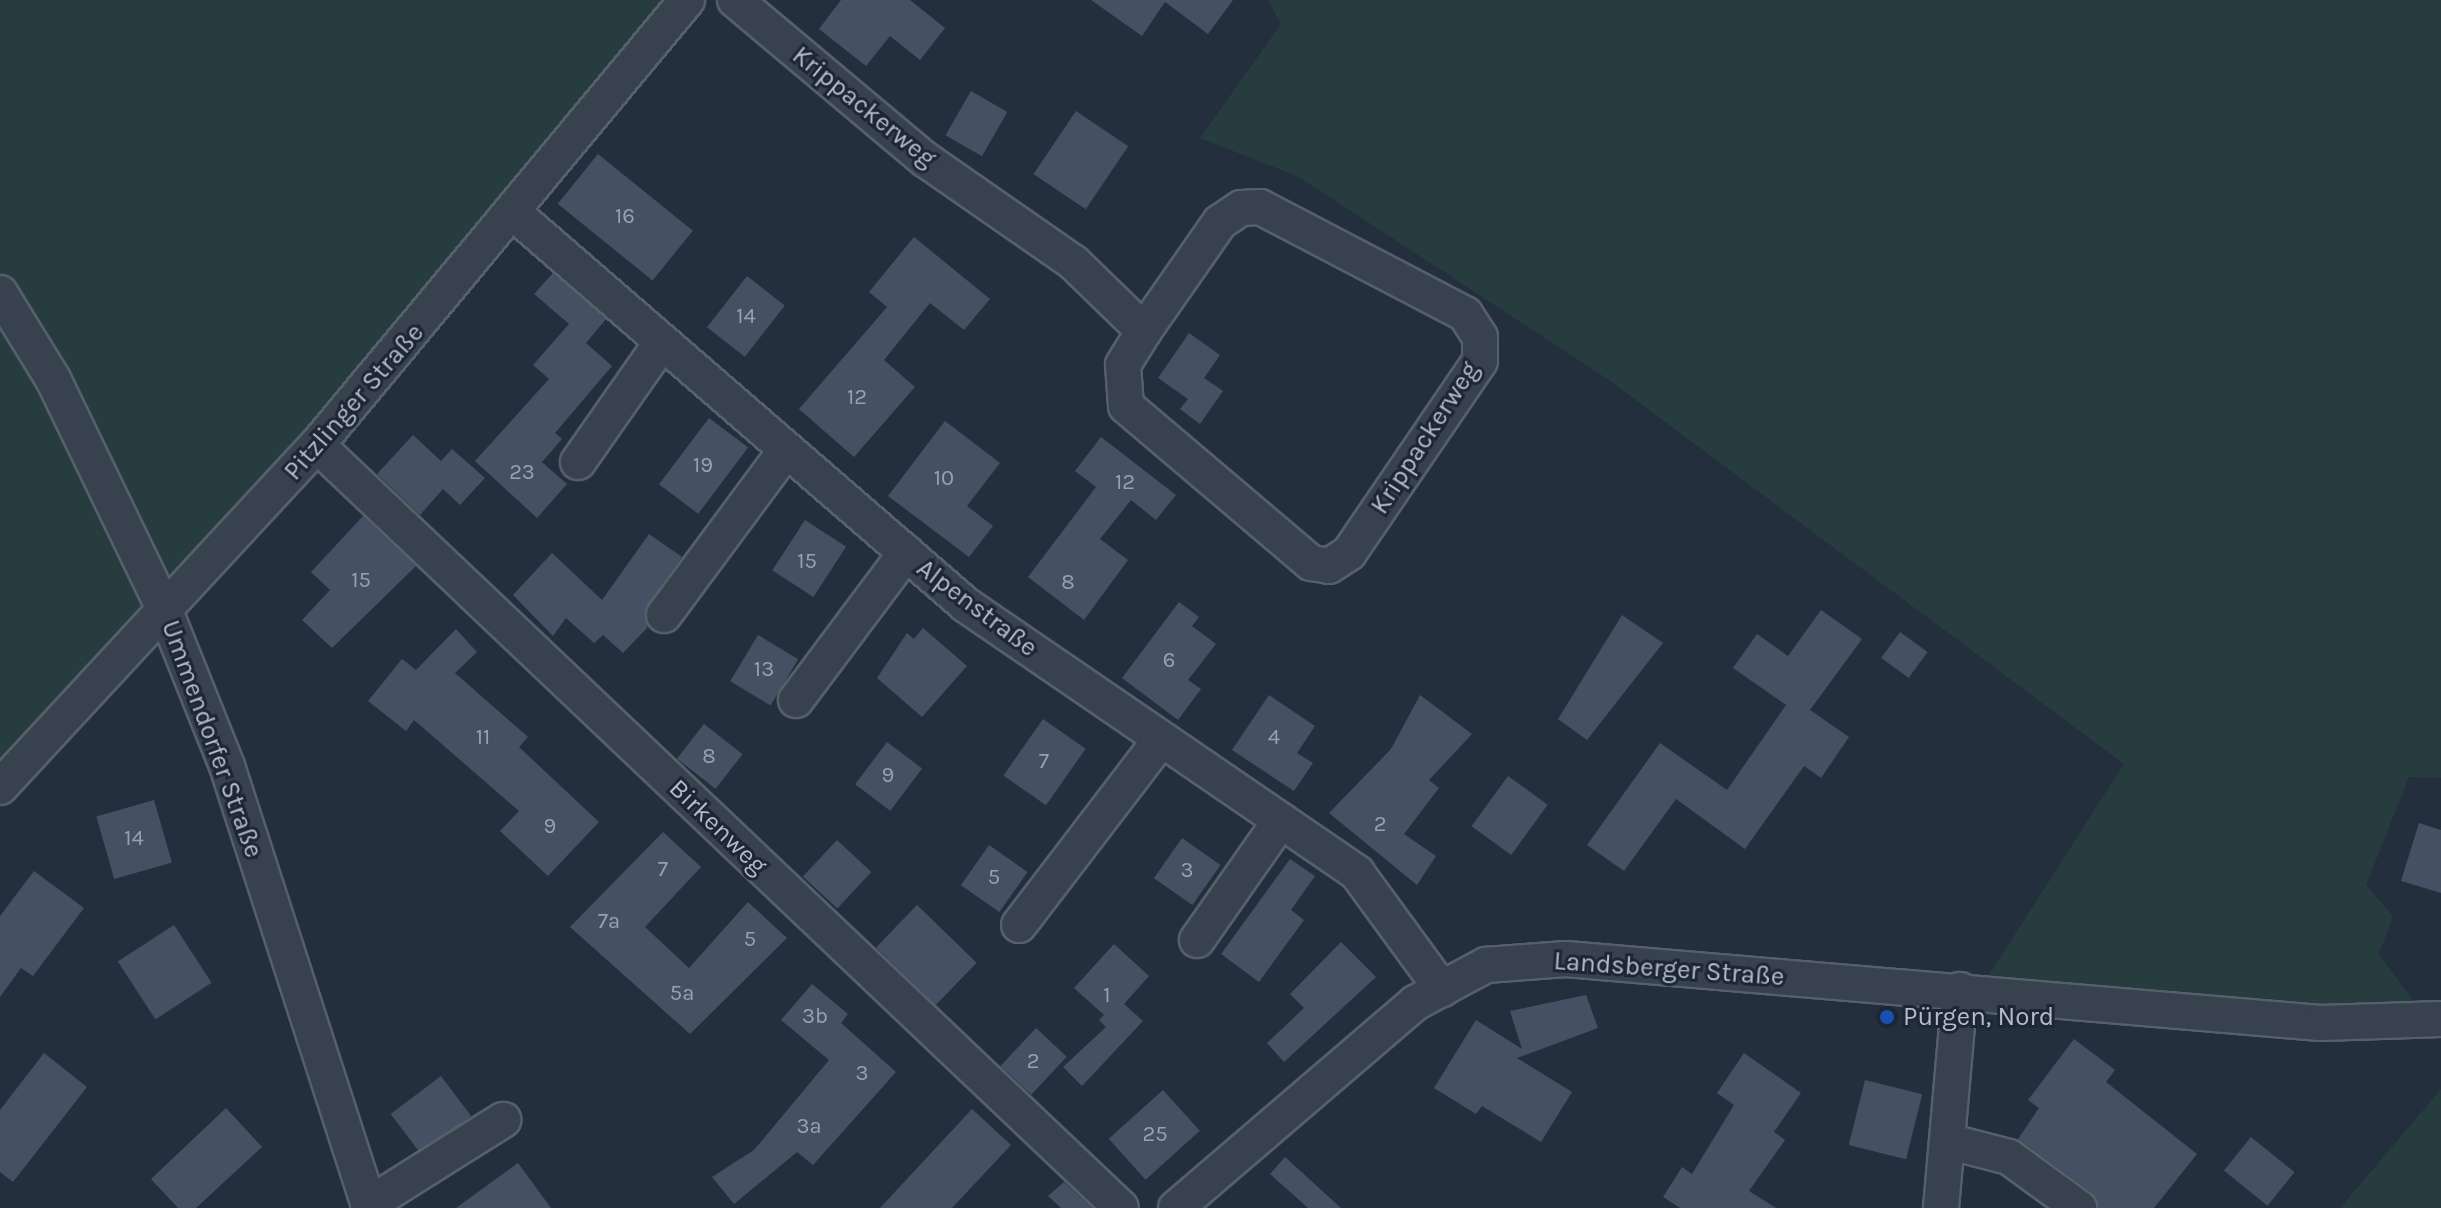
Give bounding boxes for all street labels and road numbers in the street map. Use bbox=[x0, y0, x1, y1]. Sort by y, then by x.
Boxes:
street label: Krippackerweg bbox=[786, 40, 942, 174]
street label: Pitzlinger Straße bbox=[278, 317, 430, 487]
street label: Krippackerweg bbox=[1364, 356, 1486, 520]
street label: Alpenstraße bbox=[911, 553, 1043, 663]
street label: Ummendorfer Straße bbox=[155, 616, 269, 862]
street label: Birkenweg bbox=[663, 773, 773, 881]
street label: Landsberger Straße bbox=[1553, 945, 1785, 993]

